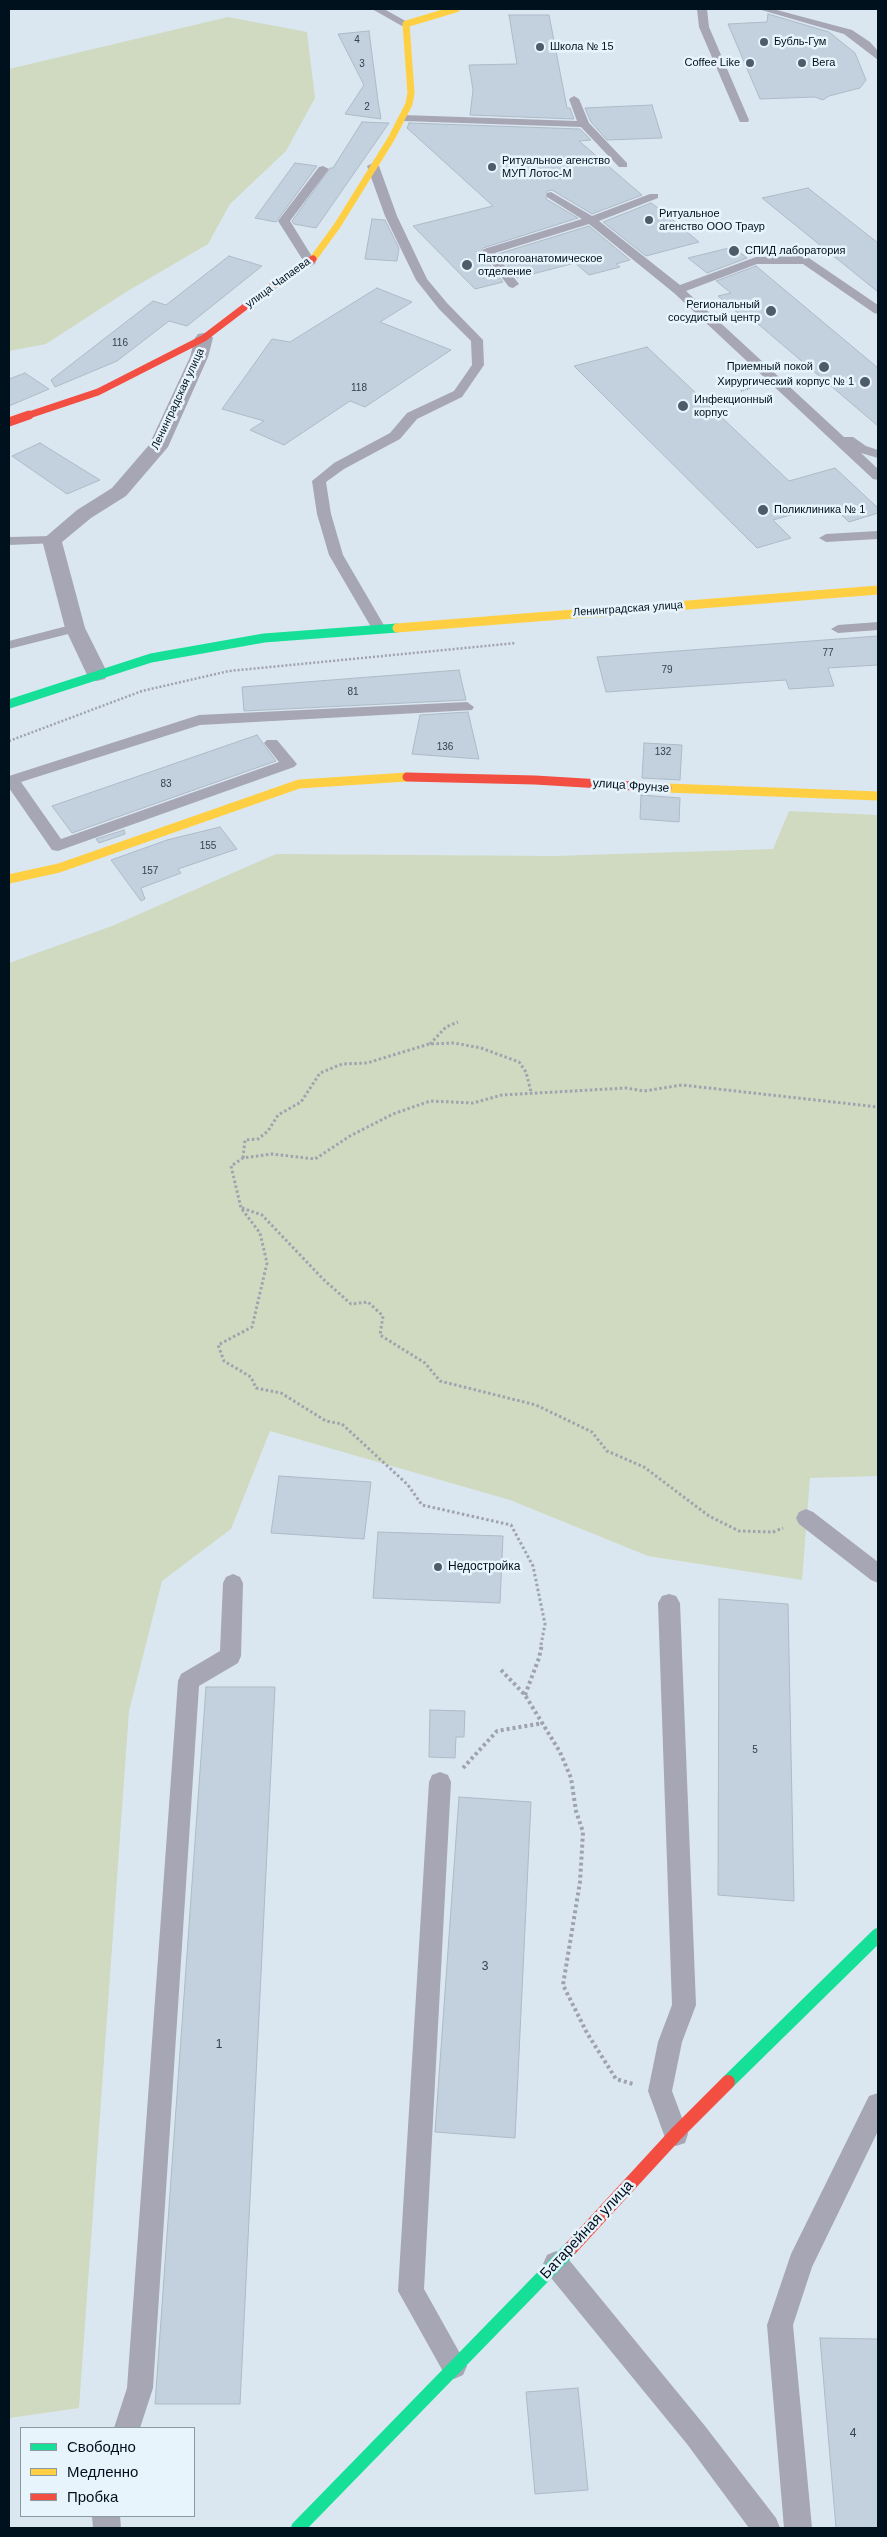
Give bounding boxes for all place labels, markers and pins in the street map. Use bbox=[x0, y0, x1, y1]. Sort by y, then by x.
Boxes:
place label: Бубль-Гум bbox=[774, 35, 826, 49]
marker: Бубль-Гум bbox=[758, 36, 770, 48]
place label: Школа № 15 bbox=[550, 40, 614, 54]
marker: Школа № 15 bbox=[534, 41, 546, 53]
place label: Coffee Like bbox=[685, 56, 740, 70]
place label: Вега bbox=[812, 56, 835, 70]
marker: Coffee Like bbox=[744, 57, 756, 69]
marker: Вега bbox=[796, 57, 808, 69]
place label: Ритуальное агенство МУП Лотос-М bbox=[502, 154, 610, 180]
marker: Ритуальное агенство МУП Лотос-М bbox=[486, 161, 498, 173]
place label: Ритуальное агенство ООО Траур bbox=[659, 207, 765, 233]
marker: Ритуальное агенство ООО Траур bbox=[643, 214, 655, 226]
marker: СПИД лаборатория bbox=[727, 244, 741, 258]
place label: СПИД лаборатория bbox=[745, 244, 845, 258]
place label: Патологоанатомическое отделение bbox=[478, 252, 602, 278]
marker: Патологоанатомическое отделение bbox=[460, 258, 474, 272]
place label: Региональный сосудистый центр bbox=[668, 298, 760, 324]
marker: Региональный сосудистый центр bbox=[764, 304, 778, 318]
place label: Приемный покой bbox=[727, 360, 813, 374]
marker: Приемный покой bbox=[817, 360, 831, 374]
place label: Хирургический корпус № 1 bbox=[717, 375, 854, 389]
marker: Хирургический корпус № 1 bbox=[858, 375, 872, 389]
place label: Инфекционный корпус bbox=[694, 393, 773, 419]
marker: Инфекционный корпус bbox=[676, 399, 690, 413]
marker: Поликлиника № 1 bbox=[756, 503, 770, 517]
place label: Поликлиника № 1 bbox=[774, 503, 865, 517]
place label: Недостройка bbox=[448, 1560, 520, 1574]
marker: Недостройка bbox=[432, 1561, 444, 1573]

